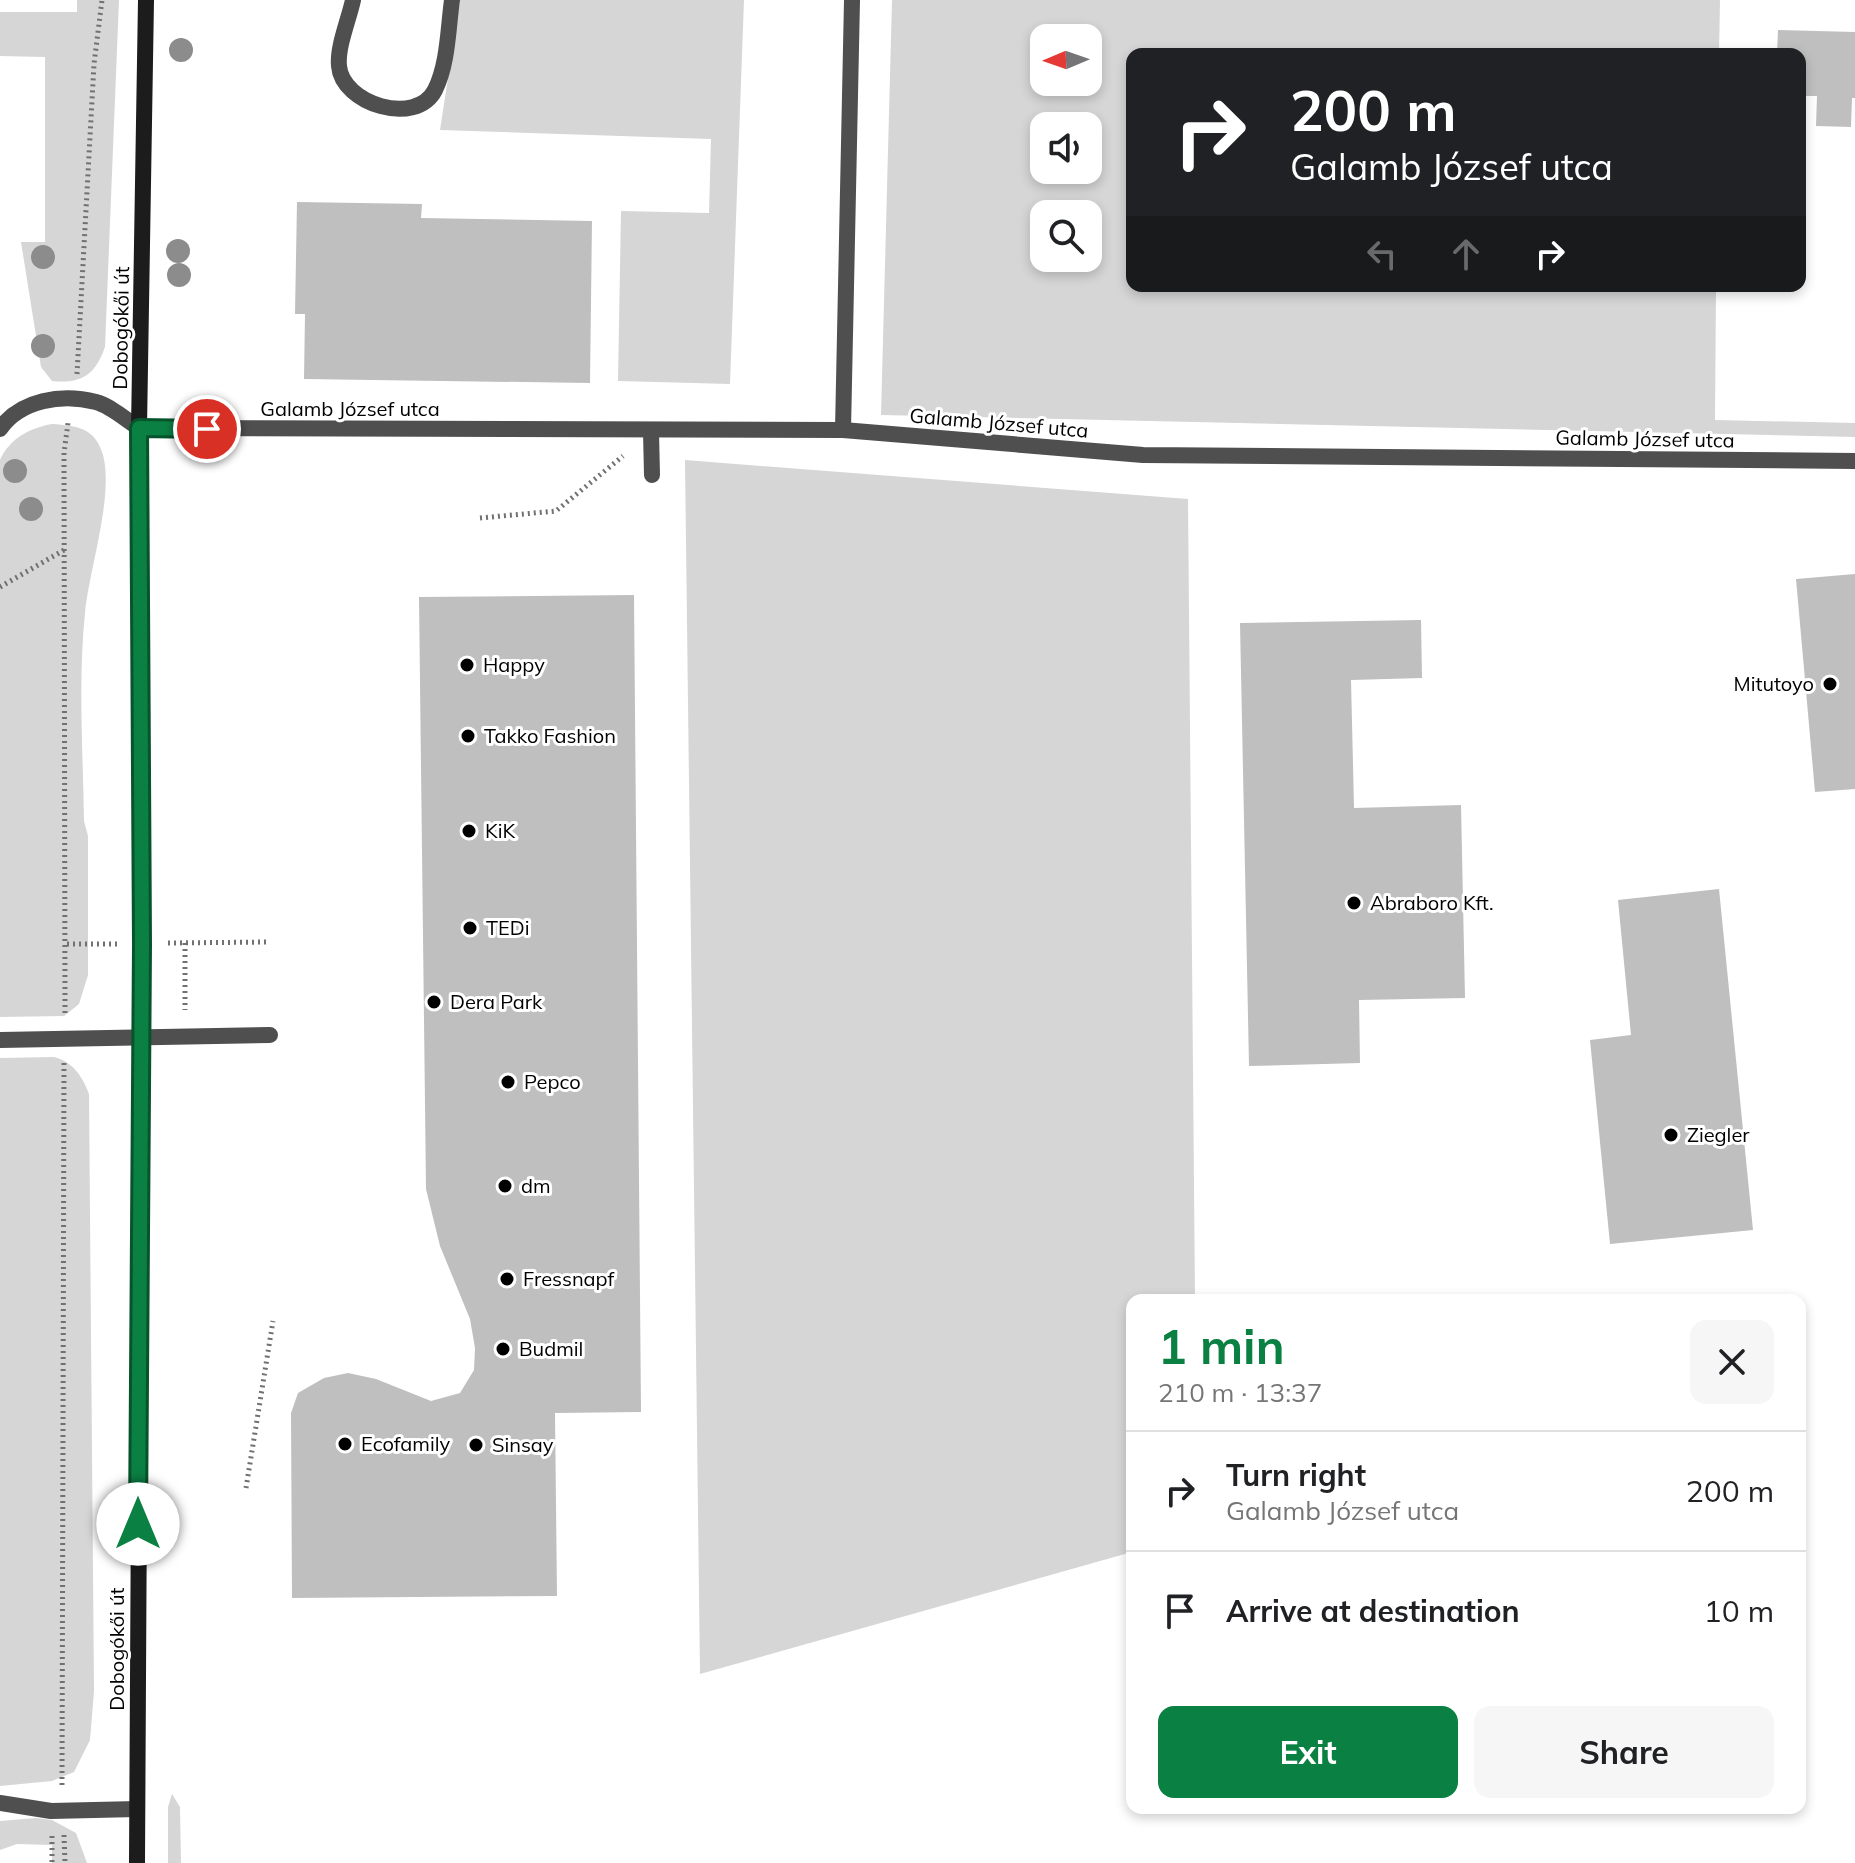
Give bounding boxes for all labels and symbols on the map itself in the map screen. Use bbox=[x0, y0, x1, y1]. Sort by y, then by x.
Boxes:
north arrow bbox=[1030, 24, 1102, 96]
street label: Dobogókői út bbox=[107, 266, 134, 390]
pin bbox=[173, 395, 241, 463]
street label: Galamb József utca bbox=[260, 396, 440, 421]
street label: Galamb József utca bbox=[909, 402, 1089, 443]
street label: Galamb József utca bbox=[1555, 424, 1735, 453]
place label: Happy bbox=[483, 652, 545, 677]
marker: Happy bbox=[458, 656, 476, 674]
place label: Mitutoyo bbox=[1733, 671, 1814, 696]
marker: Mitutoyo bbox=[1821, 675, 1839, 693]
place label: Takko Fashion bbox=[484, 723, 616, 748]
marker: Takko Fashion bbox=[459, 727, 477, 745]
place label: KiK bbox=[485, 818, 515, 843]
marker: KiK bbox=[460, 822, 478, 840]
place label: Abraboro Kft. bbox=[1370, 890, 1494, 915]
marker: Abraboro Kft. bbox=[1345, 894, 1363, 912]
place label: TEDi bbox=[486, 915, 530, 940]
marker: TEDi bbox=[461, 919, 479, 937]
place label: Dera Park bbox=[450, 989, 543, 1014]
marker: Dera Park bbox=[425, 993, 443, 1011]
place label: Pepco bbox=[524, 1069, 581, 1094]
marker: Pepco bbox=[499, 1073, 517, 1091]
place label: Ziegler bbox=[1687, 1122, 1750, 1147]
marker: Ziegler bbox=[1662, 1126, 1680, 1144]
place label: dm bbox=[521, 1173, 551, 1198]
marker: dm bbox=[496, 1177, 514, 1195]
place label: Fressnapf bbox=[523, 1266, 615, 1291]
marker: Fressnapf bbox=[498, 1270, 516, 1288]
place label: Budmil bbox=[519, 1336, 583, 1361]
marker: Budmil bbox=[494, 1340, 512, 1358]
place label: Ecofamily bbox=[361, 1431, 450, 1456]
place label: Sinsay bbox=[492, 1432, 554, 1457]
marker: Ecofamily bbox=[336, 1435, 354, 1453]
marker: Sinsay bbox=[467, 1436, 485, 1454]
position arrow bbox=[96, 1482, 180, 1566]
street label: Dobogókői út bbox=[104, 1587, 129, 1711]

